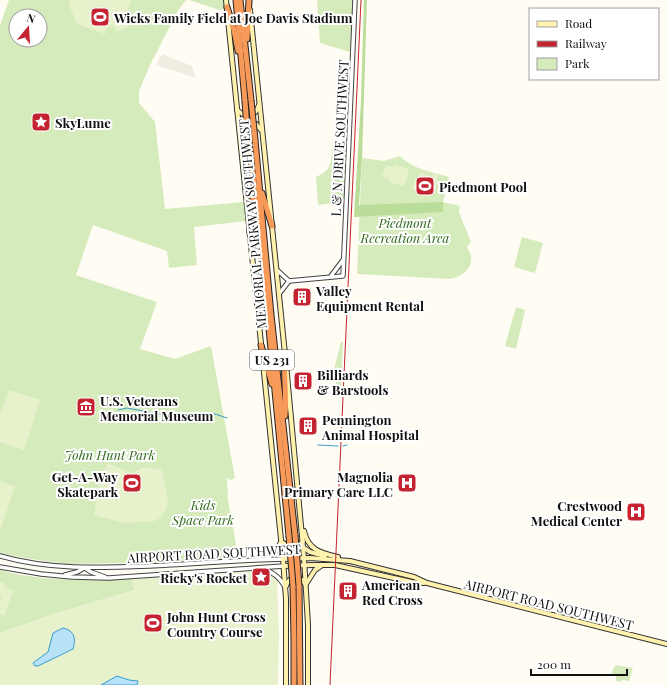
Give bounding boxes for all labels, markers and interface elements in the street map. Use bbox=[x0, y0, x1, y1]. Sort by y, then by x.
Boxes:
sports icon: Wicks Family Field at Joe Davis Stadium bbox=[89, 6, 111, 28]
north arrow bbox=[8, 8, 48, 48]
legend bbox=[529, 8, 659, 80]
place label: Wicks Family Field at Joe Davis Stadium bbox=[113, 9, 353, 26]
text: N bbox=[25, 10, 37, 26]
text: Road bbox=[565, 15, 592, 31]
text: Railway bbox=[565, 35, 607, 51]
text: Park bbox=[565, 55, 590, 71]
street label: L & N DRIVE SOUTHWEST bbox=[326, 59, 352, 217]
place icon: SkyLume bbox=[30, 111, 52, 133]
place label: SkyLume bbox=[55, 114, 111, 131]
street label: MEMORIAL PARKWAY SOUTHWEST bbox=[234, 118, 270, 330]
sports icon: Piedmont Pool bbox=[414, 175, 436, 197]
place label: Piedmont Pool bbox=[439, 178, 527, 195]
park label: Piedmont Recreation Area bbox=[360, 214, 450, 246]
place label: Valley Equipment Rental bbox=[315, 282, 424, 314]
building icon: Valley Equipment Rental bbox=[291, 286, 313, 308]
road number: US 231 bbox=[250, 350, 294, 370]
place label: Billiards & Barstools bbox=[317, 366, 388, 398]
building icon: Billiards & Barstools bbox=[292, 370, 314, 392]
place label: U.S. Veterans Memorial Museum bbox=[100, 392, 214, 424]
museum icon: U.S. Veterans Memorial Museum bbox=[75, 396, 97, 418]
place label: Pennington Animal Hospital bbox=[321, 411, 419, 443]
building icon: Pennington Animal Hospital bbox=[297, 415, 319, 437]
park label: John Hunt Park bbox=[65, 446, 156, 463]
place label: Get-A-Way Skatepark bbox=[52, 468, 118, 500]
place label: Magnolia Primary Care LLC bbox=[284, 468, 393, 500]
sports icon: Get-A-Way Skatepark bbox=[121, 472, 143, 494]
hospital icon: Magnolia Primary Care LLC bbox=[396, 472, 418, 494]
park label: Kids Space Park bbox=[171, 496, 234, 528]
place label: Crestwood Medical Center bbox=[531, 497, 622, 529]
hospital icon: Crestwood Medical Center bbox=[625, 501, 647, 523]
street label: AIRPORT ROAD SOUTHWEST bbox=[126, 540, 301, 566]
place icon: Ricky's Rocket bbox=[250, 566, 272, 588]
place label: Ricky's Rocket bbox=[160, 569, 247, 586]
street label: AIRPORT ROAD SOUTHWEST bbox=[462, 574, 635, 633]
place label: American Red Cross bbox=[361, 576, 423, 608]
building icon: American Red Cross bbox=[337, 580, 359, 602]
place label: John Hunt Cross Country Course bbox=[166, 608, 266, 640]
sports icon: John Hunt Cross Country Course bbox=[142, 612, 164, 634]
scale bar bbox=[531, 651, 627, 677]
text: 200 m bbox=[537, 656, 571, 672]

